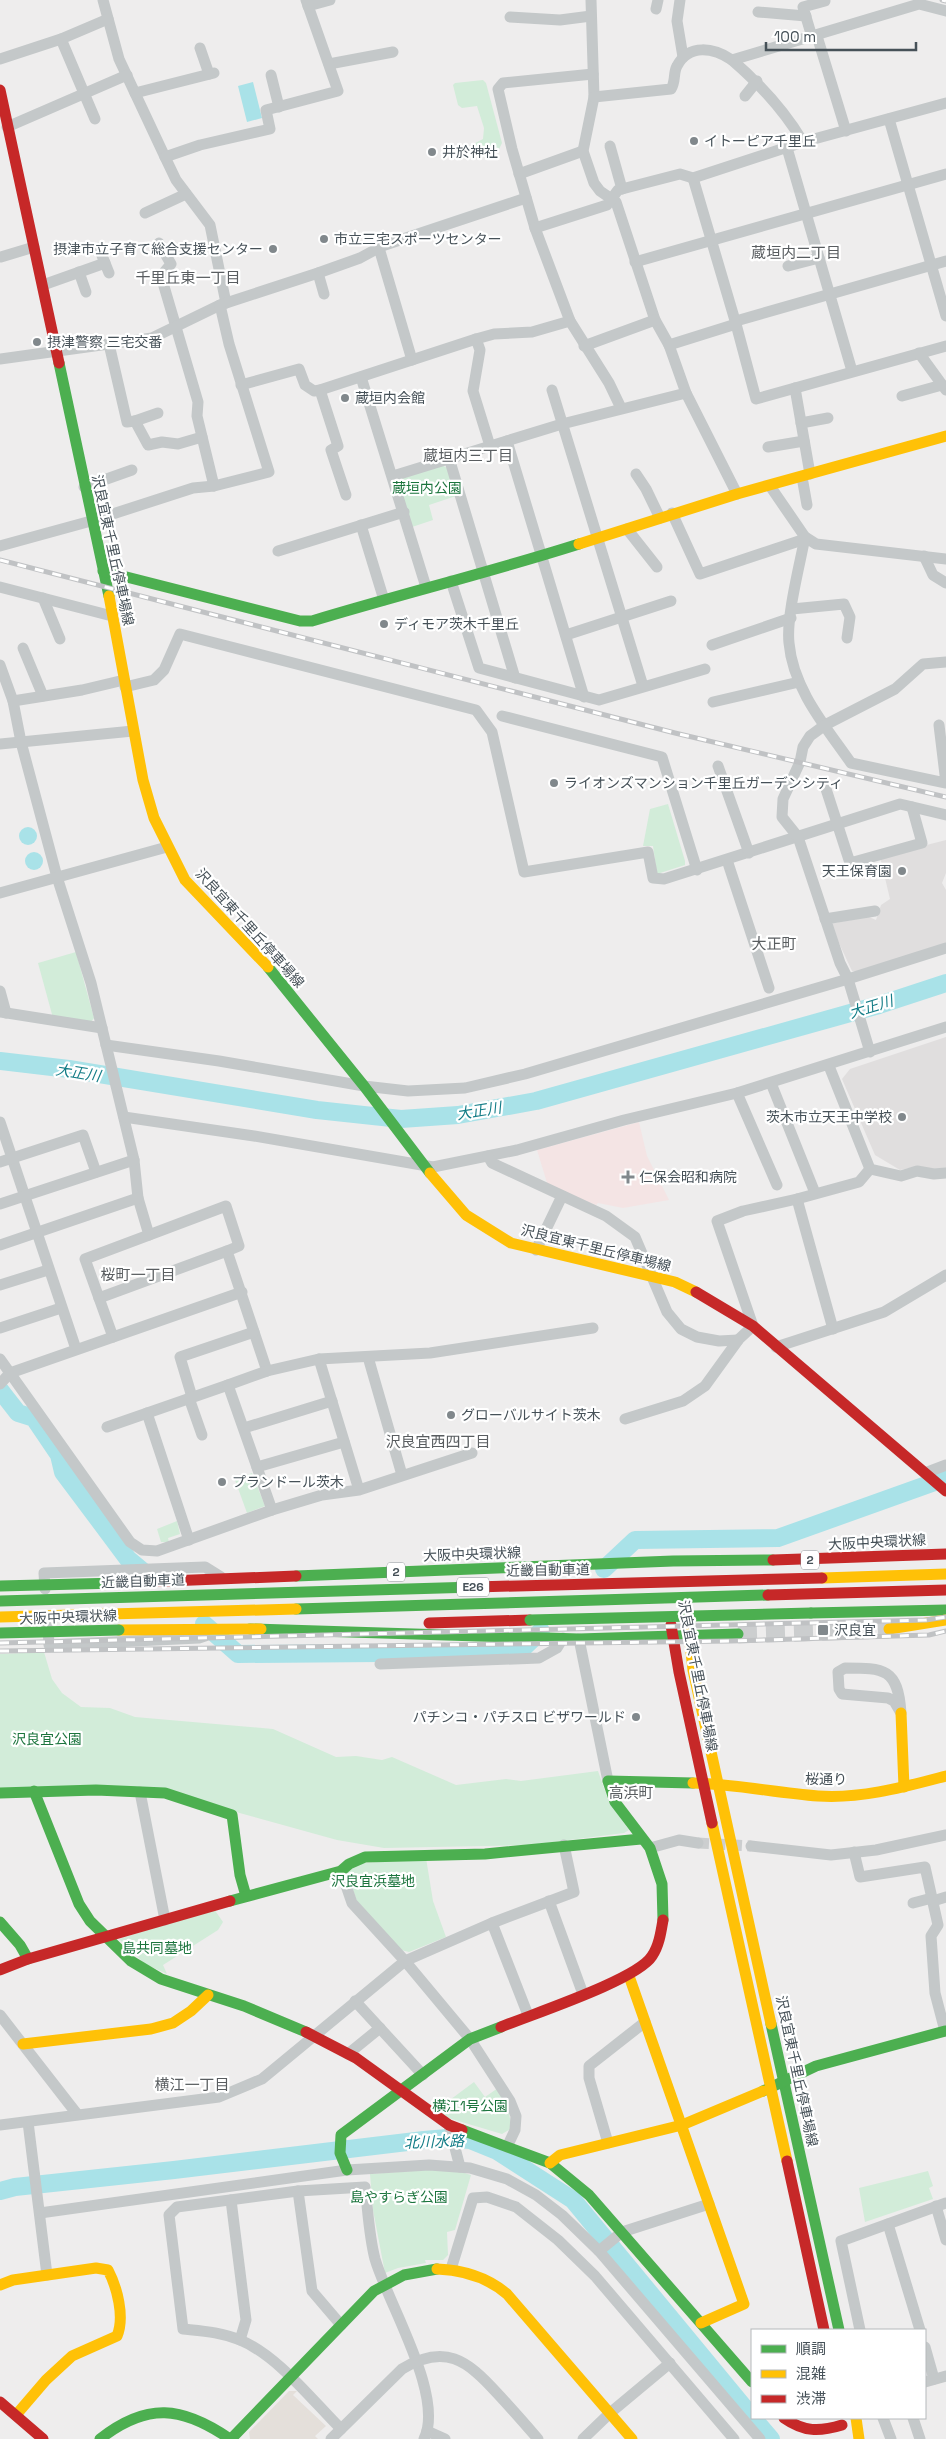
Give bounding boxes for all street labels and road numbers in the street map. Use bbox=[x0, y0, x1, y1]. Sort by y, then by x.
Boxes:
street label: 沢良宜東千里丘停車場線 bbox=[88, 473, 138, 627]
street label: 沢良宜東千里丘停車場線 bbox=[192, 865, 308, 991]
street label: 沢良宜東千里丘停車場線 bbox=[519, 1221, 673, 1275]
street label: 大阪中央環状線 bbox=[828, 1530, 926, 1554]
street label: 大阪中央環状線 bbox=[423, 1543, 521, 1565]
road number: 2 bbox=[801, 1550, 819, 1570]
street label: 近畿自動車道 bbox=[506, 1560, 590, 1580]
road number: 2 bbox=[387, 1562, 405, 1581]
street label: 近畿自動車道 bbox=[101, 1571, 185, 1591]
road number: E26 bbox=[457, 1578, 489, 1596]
street label: 沢良宜東千里丘停車場線 bbox=[674, 1599, 722, 1753]
street label: 大阪中央環状線 bbox=[19, 1606, 117, 1628]
street label: 桜通り bbox=[805, 1770, 847, 1788]
street label: 沢良宜東千里丘停車場線 bbox=[772, 1994, 822, 2148]

